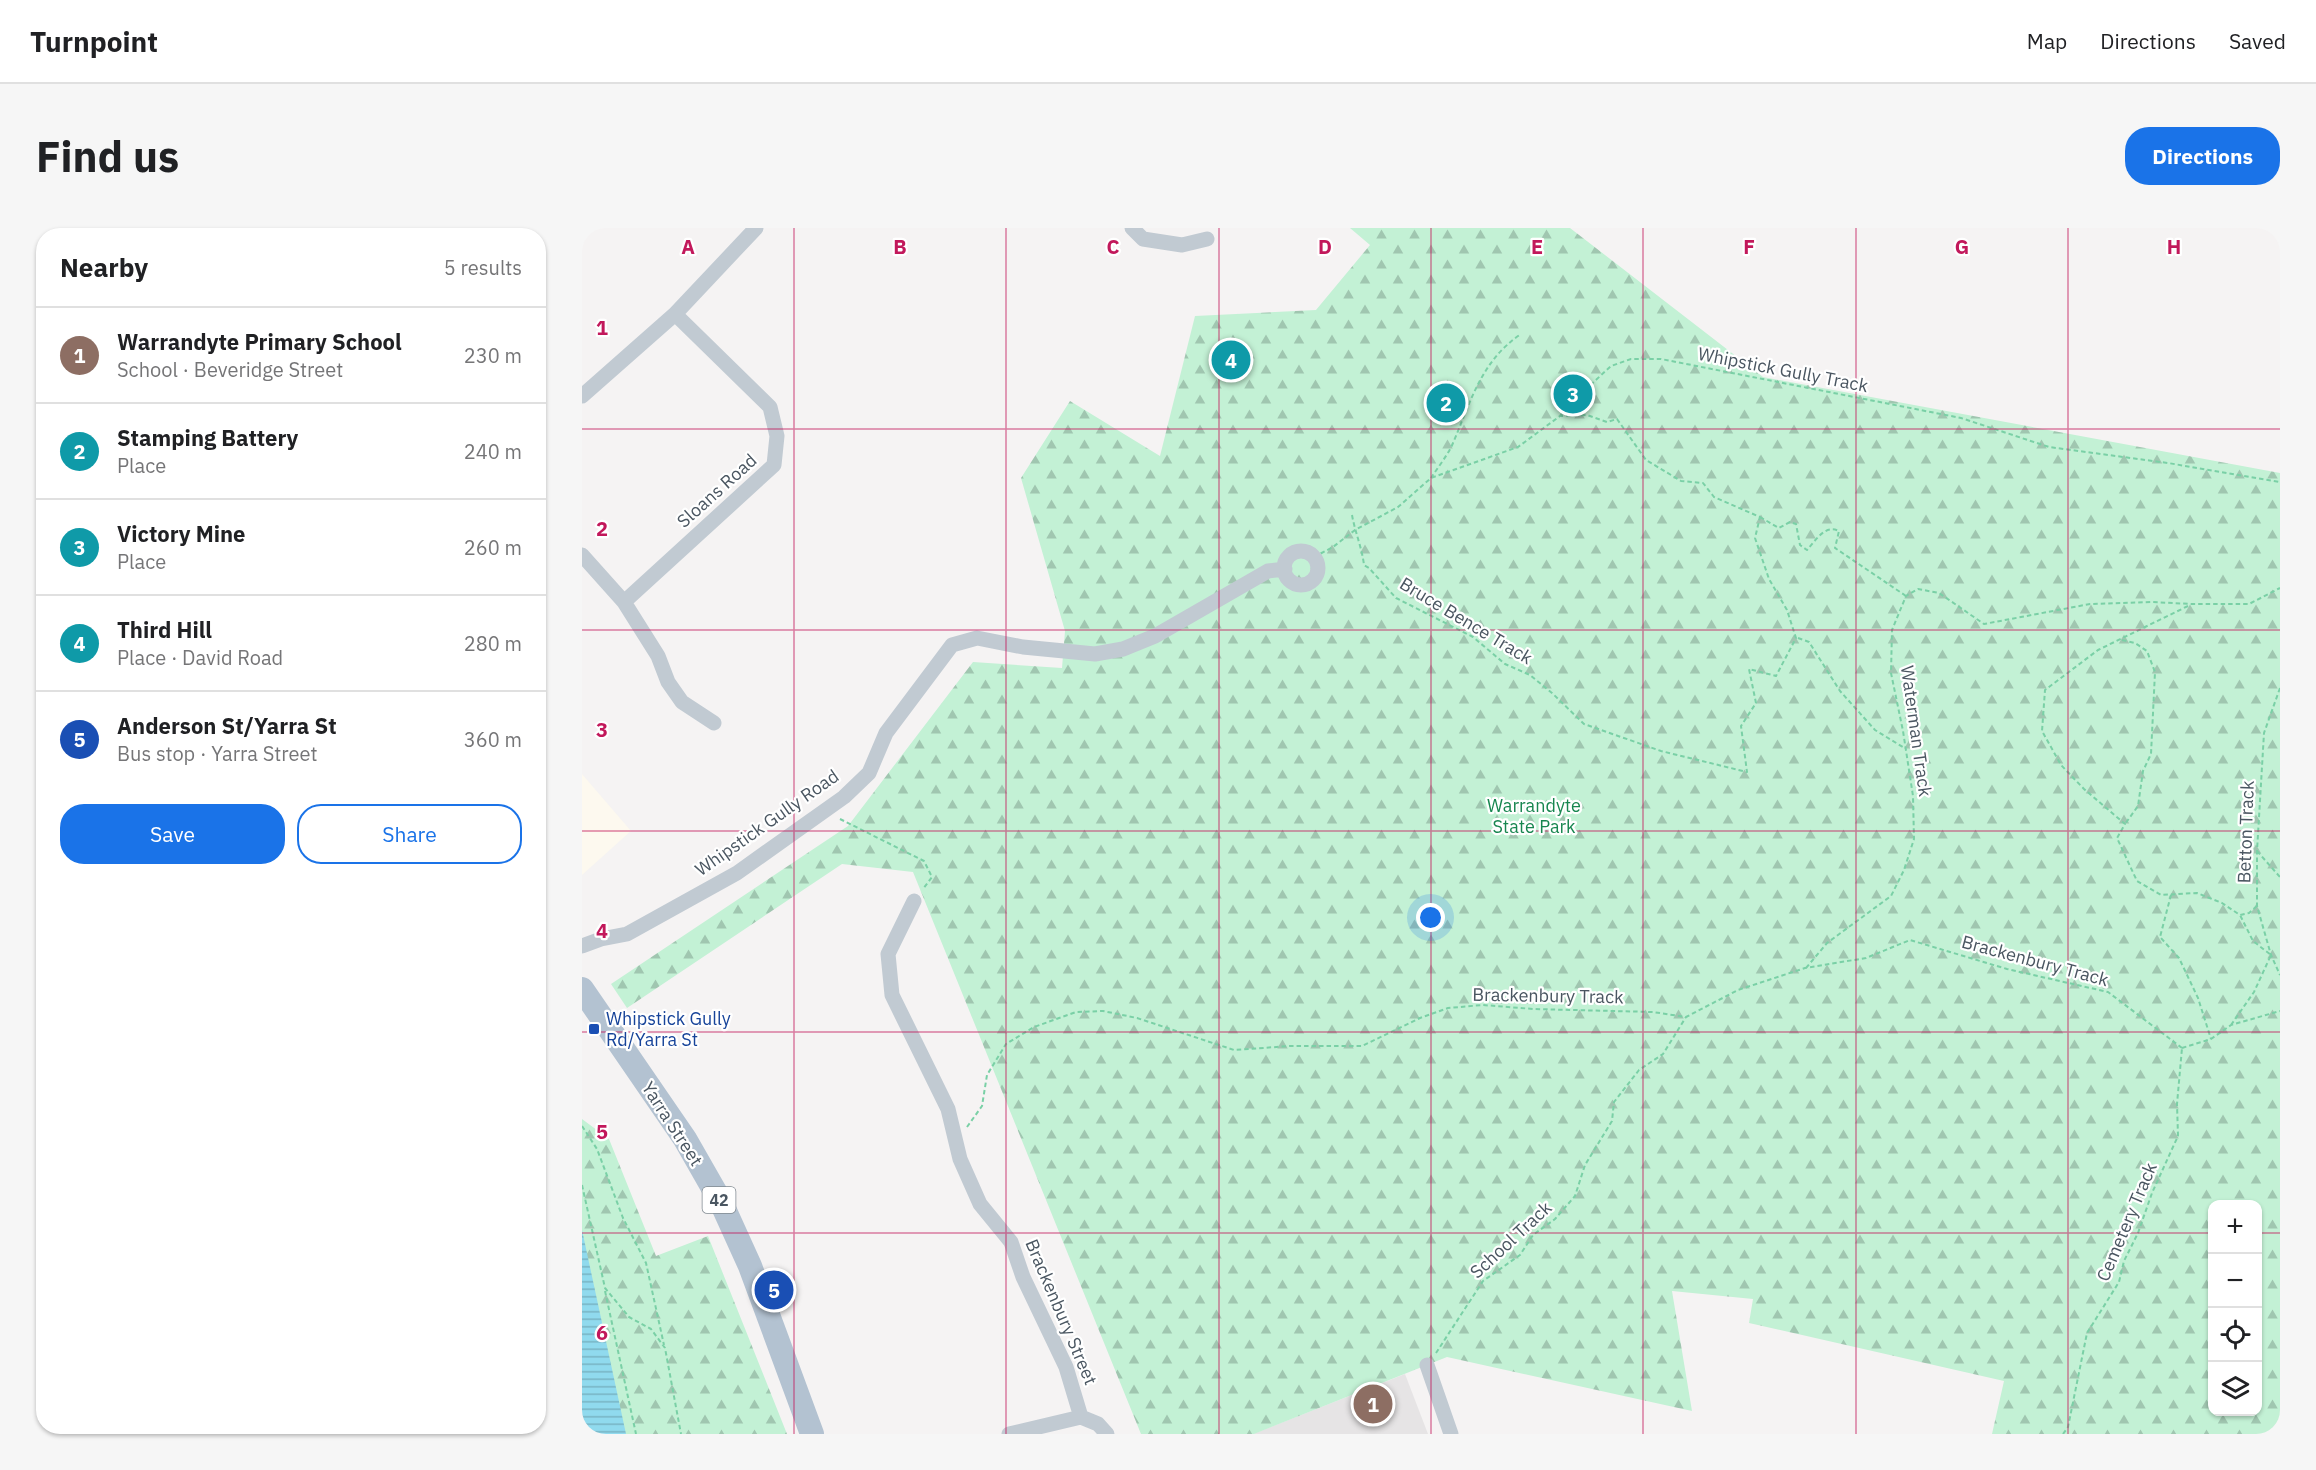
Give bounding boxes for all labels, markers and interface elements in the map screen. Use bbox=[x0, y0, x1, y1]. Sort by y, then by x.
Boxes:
text: Turnpoint bbox=[30, 23, 158, 60]
text: Map bbox=[2027, 27, 2067, 55]
text: Directions bbox=[2100, 27, 2196, 55]
text: Saved bbox=[2229, 27, 2286, 55]
button: Directions bbox=[2125, 127, 2280, 185]
text: Find us bbox=[36, 129, 179, 184]
text: A bbox=[681, 233, 695, 260]
text: B bbox=[893, 233, 907, 260]
text: C bbox=[1106, 233, 1120, 260]
text: D bbox=[1318, 233, 1332, 260]
text: E bbox=[1531, 233, 1543, 260]
text: F bbox=[1743, 233, 1755, 260]
text: G bbox=[1955, 233, 1969, 260]
text: H bbox=[2167, 233, 2181, 260]
text: Nearby bbox=[60, 250, 148, 284]
text: 5 results bbox=[444, 254, 522, 281]
text: 1 bbox=[596, 314, 608, 341]
text: Warrandyte Primary School bbox=[117, 327, 402, 356]
pin: 4 bbox=[1212, 338, 1250, 382]
text: 1 bbox=[74, 342, 86, 369]
text: 230 m bbox=[464, 342, 522, 369]
street label: Whipstick Gully Track bbox=[1696, 342, 1871, 397]
text: School · Beveridge Street bbox=[117, 356, 343, 383]
pin: 3 bbox=[1554, 372, 1592, 416]
pin: 2 bbox=[1426, 380, 1466, 426]
text: Stamping Battery bbox=[117, 423, 298, 452]
text: 2 bbox=[74, 438, 86, 465]
text: 240 m bbox=[464, 438, 522, 465]
street label: Sloans Road bbox=[672, 449, 761, 533]
text: Place bbox=[117, 452, 166, 479]
text: 2 bbox=[596, 515, 608, 542]
text: Victory Mine bbox=[117, 519, 245, 548]
text: 3 bbox=[74, 534, 86, 561]
text: 260 m bbox=[464, 534, 522, 561]
text: Place bbox=[117, 548, 166, 575]
street label: Bruce Bence Track bbox=[1396, 572, 1537, 670]
text: Third Hill bbox=[117, 615, 212, 644]
text: 4 bbox=[74, 630, 86, 657]
text: 280 m bbox=[464, 630, 522, 657]
text: Place · David Road bbox=[117, 644, 283, 671]
street label: Waterman Track bbox=[1896, 664, 1937, 798]
text: Anderson St/Yarra St bbox=[117, 711, 337, 740]
text: 3 bbox=[596, 716, 608, 743]
text: 5 bbox=[74, 726, 86, 753]
text: 360 m bbox=[464, 726, 522, 753]
text: Bus stop · Yarra Street bbox=[117, 740, 318, 767]
street label: Whipstick Gully Road bbox=[690, 764, 843, 881]
street label: Betton Track bbox=[2232, 780, 2259, 884]
park label: Warrandyte State Park bbox=[1487, 794, 1581, 838]
button: Save bbox=[60, 804, 285, 864]
button: Share bbox=[297, 804, 522, 864]
your location bbox=[1416, 903, 1445, 932]
text: 4 bbox=[596, 917, 608, 944]
street label: Brackenbury Track bbox=[1959, 930, 2112, 991]
street label: Brackenbury Track bbox=[1472, 983, 1624, 1008]
place label: Whipstick Gully Rd/Yarra St bbox=[606, 1007, 731, 1051]
marker: Whipstick Gully Rd/Yarra St bbox=[587, 1022, 601, 1036]
street label: Yarra Street bbox=[637, 1077, 708, 1170]
text: 5 bbox=[596, 1118, 608, 1145]
street label: Cemetery Track bbox=[2091, 1158, 2162, 1285]
road number: 42 bbox=[702, 1187, 736, 1213]
street label: School Track bbox=[1465, 1196, 1557, 1283]
map controls bbox=[2208, 1200, 2262, 1416]
button: + bbox=[2208, 1200, 2262, 1254]
street label: Brackenbury Street bbox=[1020, 1235, 1103, 1388]
button: − bbox=[2208, 1254, 2262, 1308]
pin: 5 bbox=[754, 1268, 794, 1312]
button: locate bbox=[2208, 1308, 2262, 1362]
text: 6 bbox=[596, 1319, 608, 1346]
button: layers bbox=[2208, 1362, 2262, 1416]
pin: 1 bbox=[1354, 1382, 1392, 1426]

